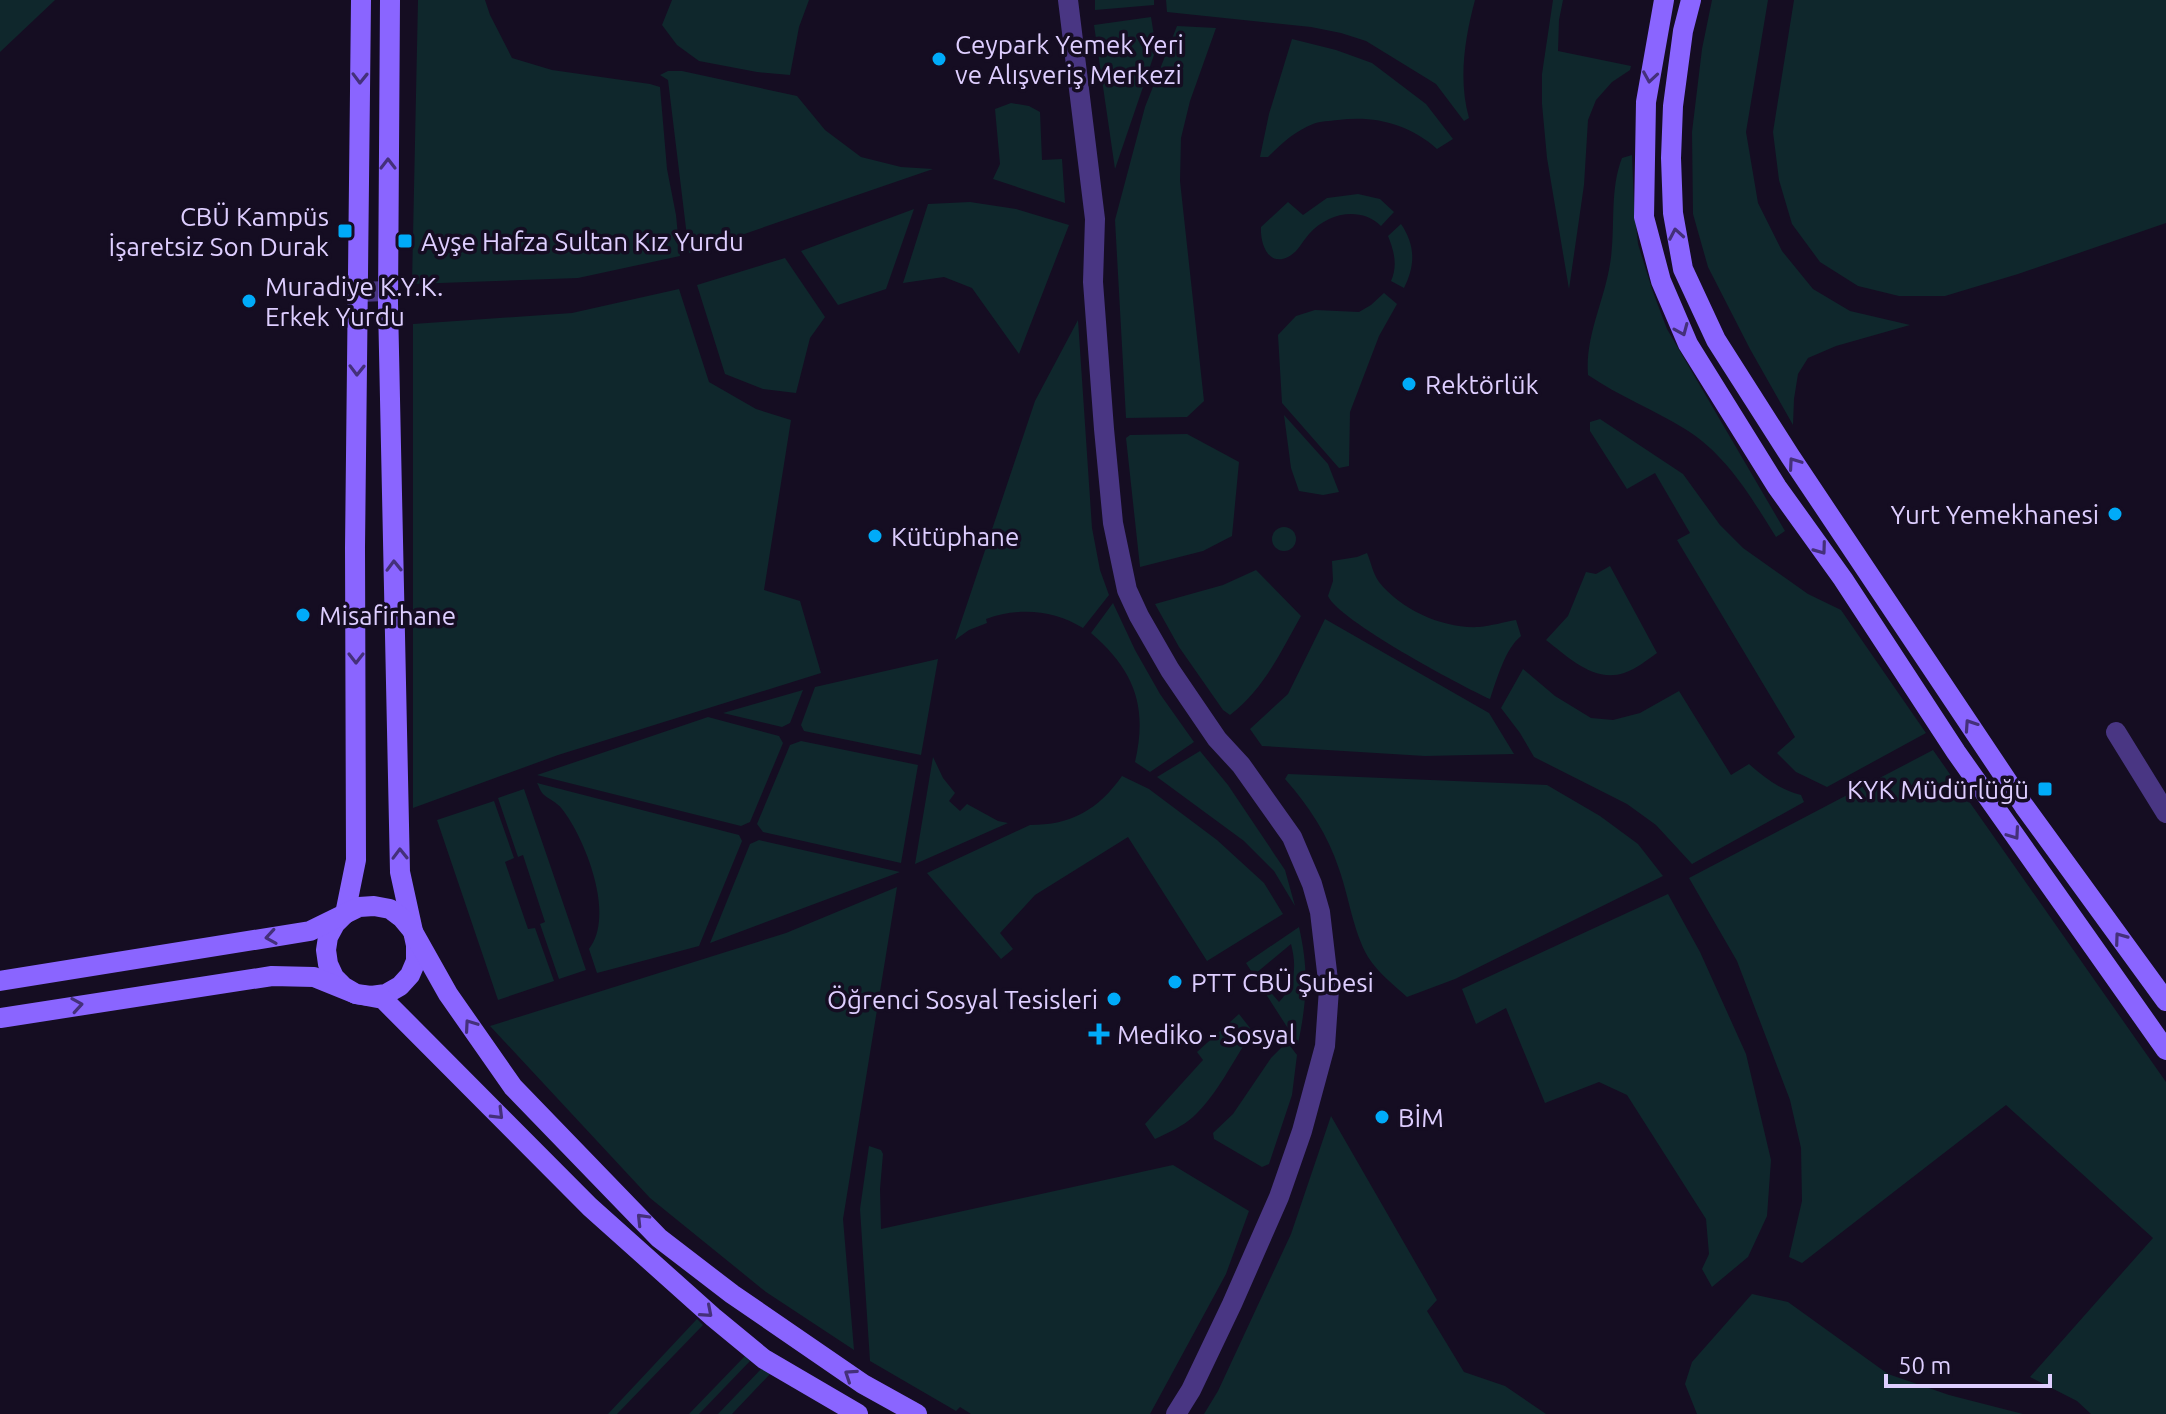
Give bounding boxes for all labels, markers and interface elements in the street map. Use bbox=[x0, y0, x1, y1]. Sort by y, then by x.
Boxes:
place label: Ceypark Yemek Yeri ve Alışveriş Merkezi bbox=[955, 30, 1184, 89]
marker: Ceypark Yemek Yeri ve Alışveriş Merkezi bbox=[930, 50, 948, 68]
one-way arrow bbox=[1642, 70, 1659, 84]
one-way arrow bbox=[351, 72, 368, 85]
one-way arrow bbox=[379, 157, 397, 170]
place label: CBÜ Kampüs İşaretsiz Son Durak bbox=[109, 202, 329, 261]
marker: CBÜ Kampüs İşaretsiz Son Durak bbox=[336, 222, 354, 240]
place label: Ayşe Hafza Sultan Kız Yurdu bbox=[421, 227, 744, 256]
one-way arrow bbox=[1669, 227, 1686, 240]
marker: Ayşe Hafza Sultan Kız Yurdu bbox=[396, 232, 414, 250]
place label: Muradiye K.Y.K. Erkek Yurdu bbox=[265, 272, 443, 331]
marker: Muradiye K.Y.K. Erkek Yurdu bbox=[240, 292, 258, 310]
one-way arrow bbox=[1672, 322, 1688, 336]
one-way arrow bbox=[348, 364, 366, 377]
place label: Rektörlük bbox=[1425, 370, 1539, 399]
marker: Rektörlük bbox=[1400, 375, 1418, 393]
one-way arrow bbox=[1789, 457, 1804, 471]
place label: Yurt Yemekhanesi bbox=[1891, 500, 2099, 529]
marker: Yurt Yemekhanesi bbox=[2106, 505, 2124, 523]
place label: Kütüphane bbox=[891, 522, 1019, 551]
marker: Kütüphane bbox=[866, 527, 884, 545]
one-way arrow bbox=[1811, 540, 1826, 555]
one-way arrow bbox=[385, 559, 402, 572]
place label: Misafirhane bbox=[319, 601, 456, 630]
marker: Misafirhane bbox=[294, 606, 312, 624]
one-way arrow bbox=[347, 652, 365, 665]
one-way arrow bbox=[1965, 720, 1980, 734]
place label: KYK Müdürlüğü bbox=[1847, 775, 2029, 804]
marker: KYK Müdürlüğü bbox=[2036, 780, 2054, 798]
one-way arrow bbox=[2004, 825, 2019, 839]
one-way arrow bbox=[391, 847, 408, 860]
one-way arrow bbox=[264, 928, 278, 945]
one-way arrow bbox=[2115, 932, 2130, 946]
place label: PTT CBÜ Şubesi bbox=[1191, 968, 1374, 997]
marker: PTT CBÜ Şubesi bbox=[1166, 973, 1184, 991]
place label: Öğrenci Sosyal Tesisleri bbox=[827, 985, 1098, 1014]
marker: Öğrenci Sosyal Tesisleri bbox=[1105, 990, 1123, 1008]
one-way arrow bbox=[70, 997, 84, 1014]
one-way arrow bbox=[465, 1020, 480, 1034]
place label: Mediko - Sosyal bbox=[1117, 1020, 1296, 1049]
marker: Mediko - Sosyal bbox=[1088, 1023, 1110, 1045]
place label: BİM bbox=[1398, 1103, 1444, 1132]
one-way arrow bbox=[489, 1105, 503, 1120]
marker: BİM bbox=[1373, 1108, 1391, 1126]
one-way arrow bbox=[636, 1214, 651, 1228]
one-way arrow bbox=[698, 1302, 713, 1317]
scale bar bbox=[1886, 1338, 2050, 1388]
text: 50 m bbox=[1898, 1352, 1951, 1379]
one-way arrow bbox=[844, 1370, 858, 1385]

